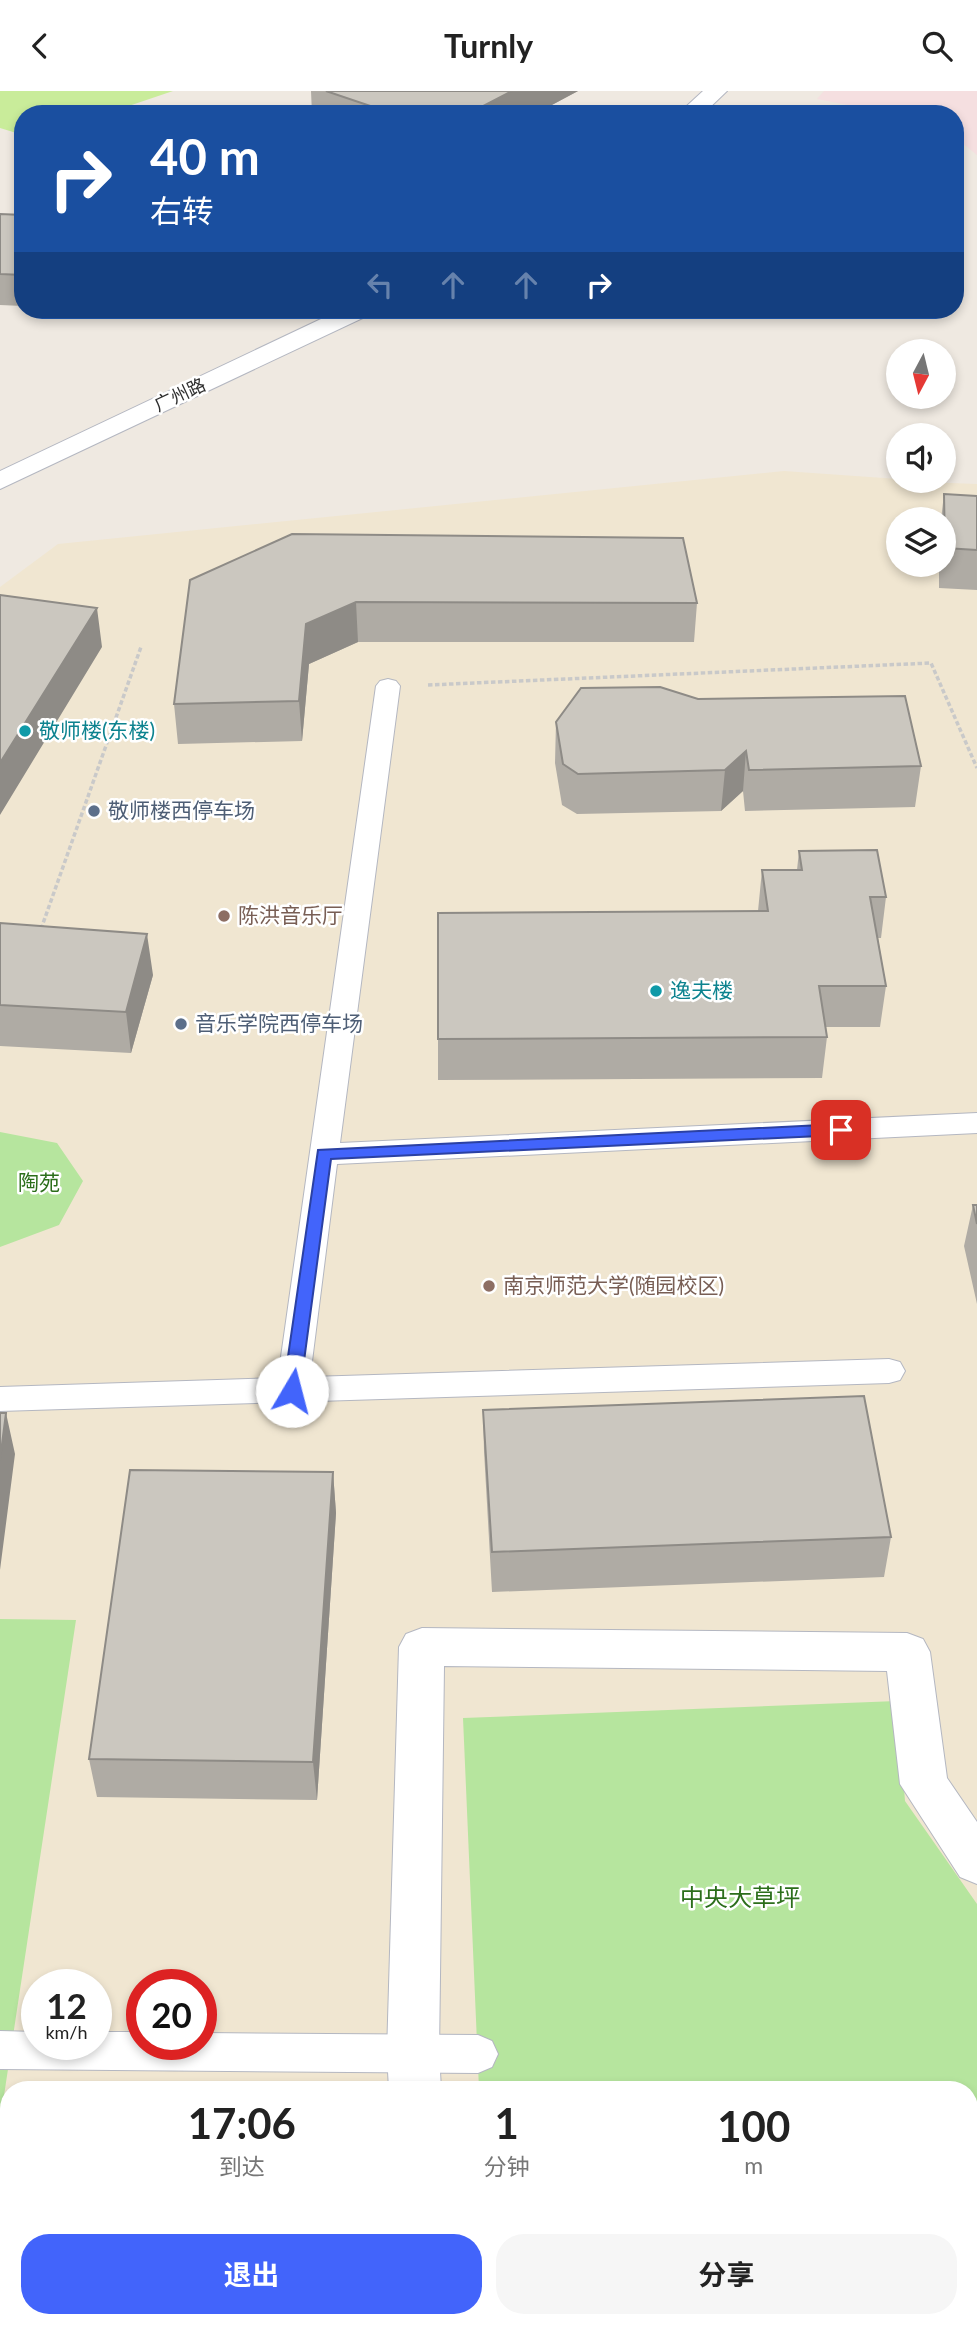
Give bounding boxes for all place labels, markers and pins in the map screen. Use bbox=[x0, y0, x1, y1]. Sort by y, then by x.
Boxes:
place label: 敬师楼(东楼) bbox=[39, 717, 155, 742]
marker: 敬师楼(东楼) bbox=[17, 723, 33, 739]
place label: 敬师楼西停车场 bbox=[108, 797, 255, 822]
marker: 敬师楼西停车场 bbox=[86, 803, 102, 819]
place label: 陈洪音乐厅 bbox=[238, 902, 343, 927]
marker: 陈洪音乐厅 bbox=[216, 908, 232, 924]
place label: 逸夫楼 bbox=[670, 977, 733, 1002]
marker: 逸夫楼 bbox=[648, 983, 664, 999]
place label: 音乐学院西停车场 bbox=[195, 1010, 363, 1035]
marker: 音乐学院西停车场 bbox=[173, 1016, 189, 1032]
pin bbox=[811, 1100, 871, 1160]
place label: 南京师范大学(随园校区) bbox=[503, 1272, 724, 1297]
marker: 南京师范大学(随园校区) bbox=[481, 1278, 497, 1294]

